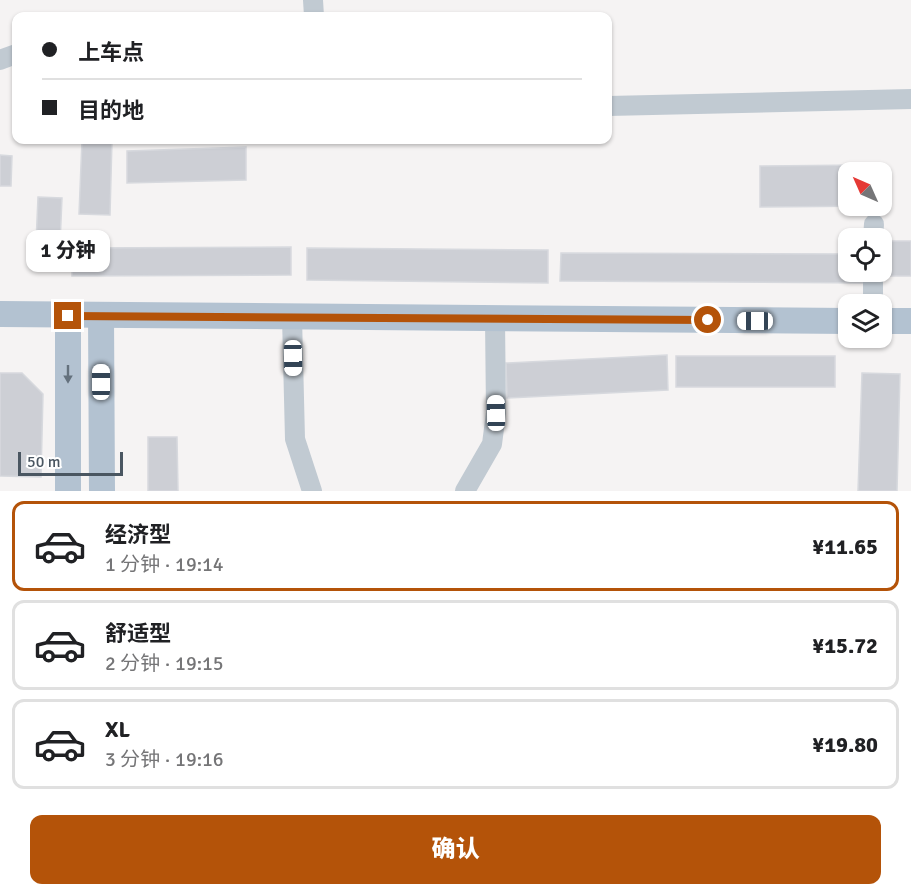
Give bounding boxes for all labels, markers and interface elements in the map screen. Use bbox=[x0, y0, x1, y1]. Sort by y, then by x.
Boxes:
text: 上车点 bbox=[78, 39, 144, 66]
text: 目的地 bbox=[78, 97, 144, 124]
north arrow bbox=[838, 162, 892, 216]
map controls bbox=[838, 162, 892, 348]
button: locate bbox=[838, 228, 892, 282]
callout: 1 分钟 bbox=[26, 229, 110, 271]
text: 1 分钟 bbox=[40, 238, 96, 263]
button: layers bbox=[838, 294, 892, 348]
route end bbox=[54, 302, 81, 329]
route start bbox=[694, 306, 721, 333]
car bbox=[737, 312, 773, 330]
car bbox=[284, 340, 302, 376]
car bbox=[92, 364, 110, 400]
one-way arrow bbox=[63, 365, 73, 384]
car bbox=[487, 395, 505, 431]
scale bar bbox=[18, 449, 123, 477]
text: 50 m bbox=[27, 452, 61, 472]
icon: car bbox=[33, 519, 87, 573]
text: 经济型 bbox=[105, 521, 171, 548]
text: ¥11.65 bbox=[812, 533, 878, 560]
text: 1 分钟 · 19:14 bbox=[105, 552, 224, 577]
icon: car bbox=[33, 618, 87, 672]
text: 舒适型 bbox=[105, 620, 171, 647]
text: ¥15.72 bbox=[812, 632, 878, 659]
text: 2 分钟 · 19:15 bbox=[105, 651, 224, 676]
text: XL bbox=[105, 716, 130, 743]
icon: car bbox=[33, 717, 87, 771]
text: ¥19.80 bbox=[812, 731, 878, 758]
text: 3 分钟 · 19:16 bbox=[105, 747, 224, 772]
button: 确认 bbox=[30, 815, 881, 884]

